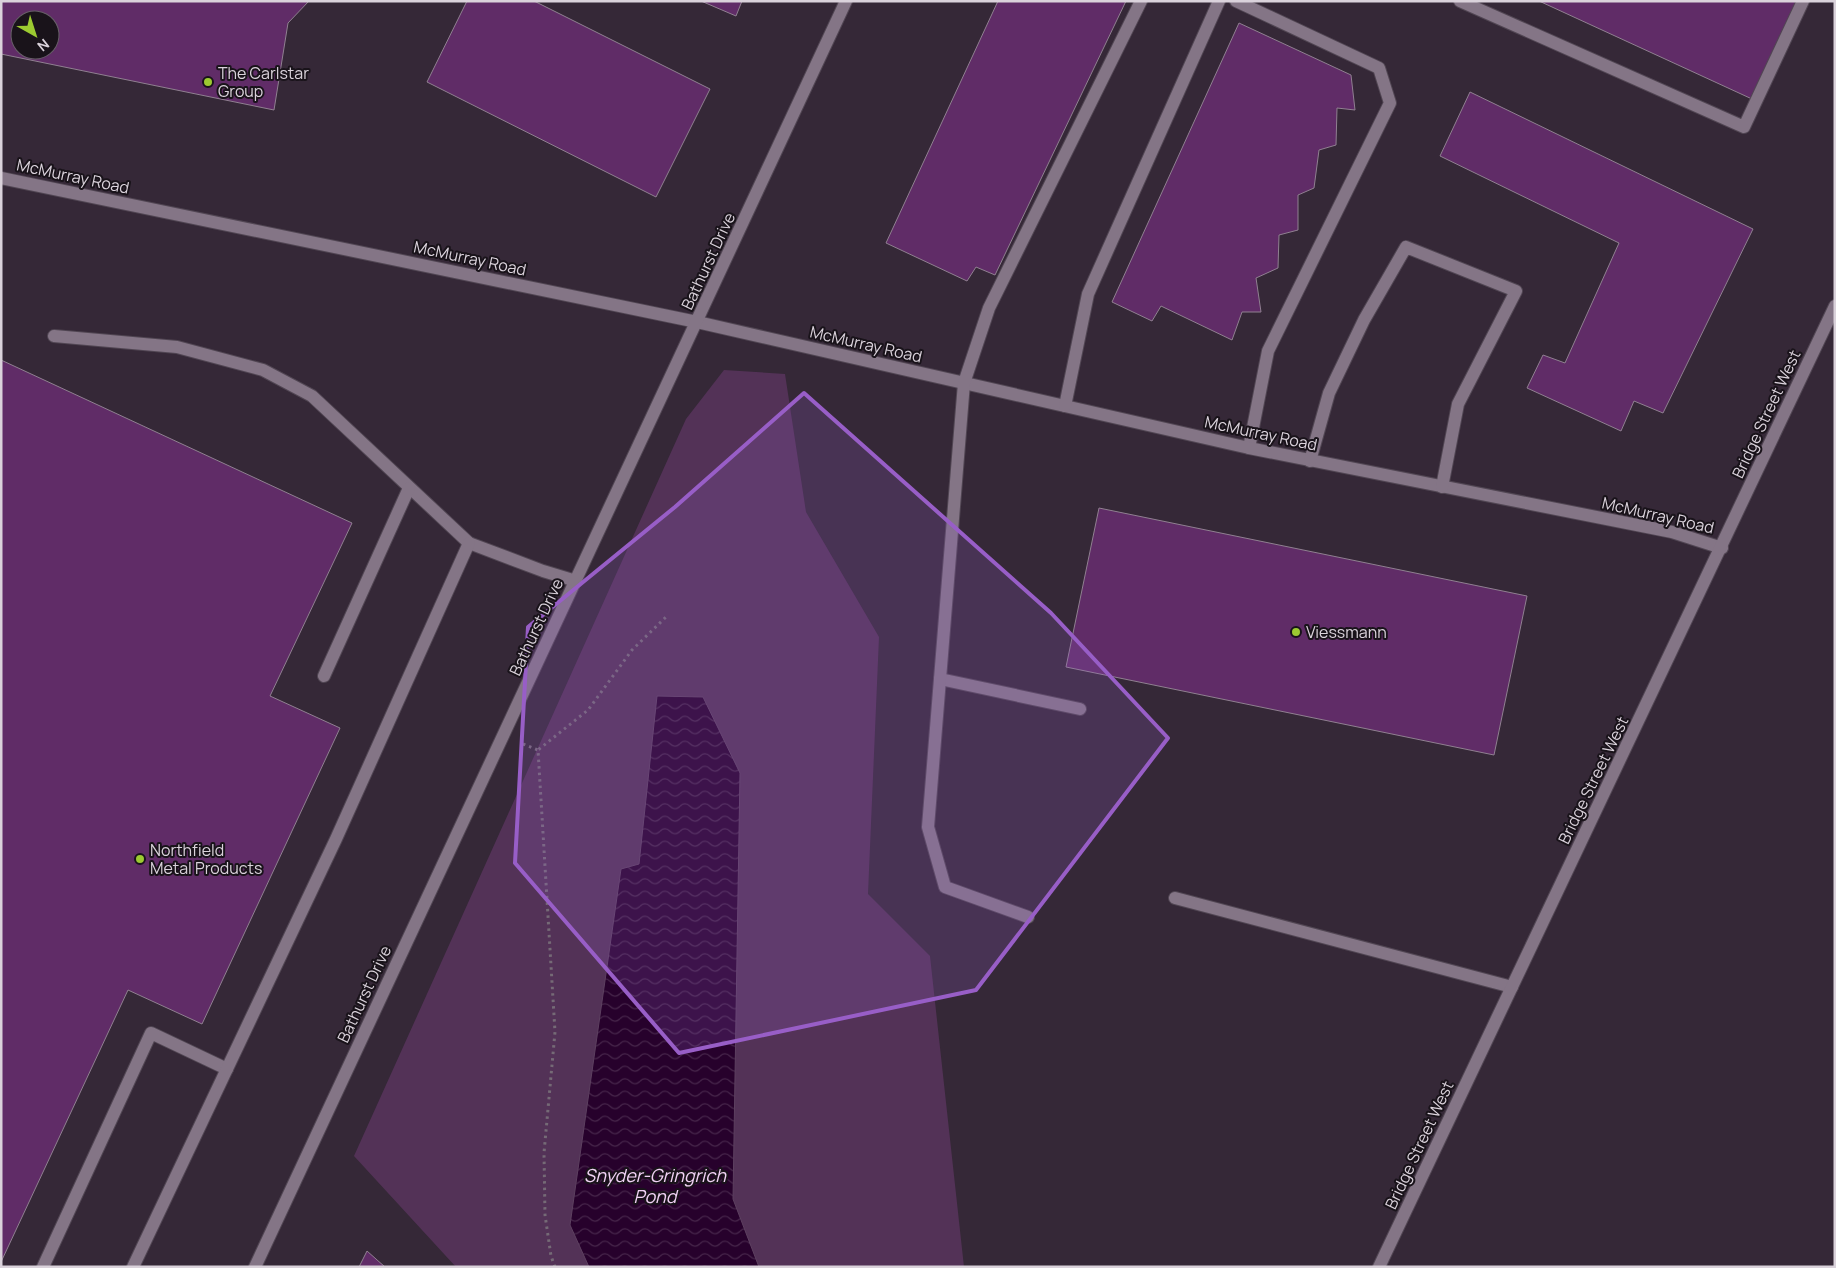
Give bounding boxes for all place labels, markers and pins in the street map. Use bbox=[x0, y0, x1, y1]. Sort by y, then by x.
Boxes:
place label: The Carlstar Group bbox=[218, 62, 309, 102]
marker: The Carlstar Group bbox=[202, 76, 214, 88]
place label: Viessmann bbox=[1306, 621, 1387, 643]
marker: Viessmann bbox=[1290, 626, 1302, 638]
place label: Northfield Metal Products bbox=[150, 839, 262, 879]
marker: Northfield Metal Products bbox=[134, 853, 146, 865]

